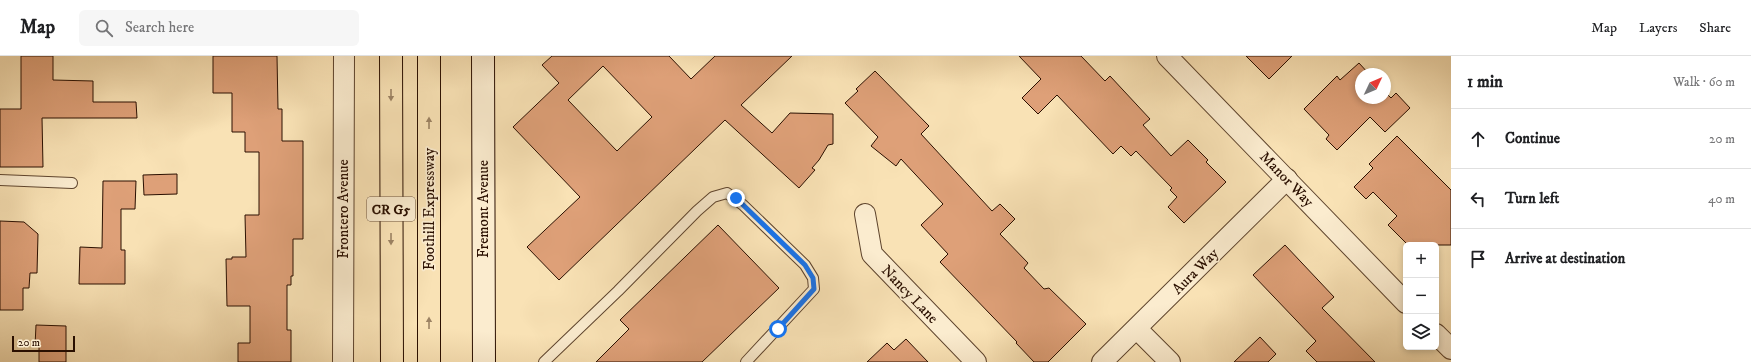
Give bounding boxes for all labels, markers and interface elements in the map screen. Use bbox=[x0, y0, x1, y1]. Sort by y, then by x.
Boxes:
search box bbox=[79, 10, 359, 46]
text: Map bbox=[20, 16, 55, 39]
icon: search bbox=[93, 17, 115, 39]
text: Search here bbox=[125, 18, 194, 37]
text: Map bbox=[1591, 19, 1617, 37]
text: Layers bbox=[1639, 19, 1677, 37]
text: Share bbox=[1699, 19, 1731, 37]
north arrow bbox=[1355, 68, 1391, 104]
text: 1 min bbox=[1467, 71, 1503, 93]
text: Walk · 60 m bbox=[1673, 74, 1735, 90]
one-way arrow bbox=[388, 89, 394, 102]
one-way arrow bbox=[426, 116, 432, 129]
icon: ahead bbox=[1467, 128, 1489, 150]
text: Continue bbox=[1505, 129, 1560, 148]
text: 20 m bbox=[1709, 131, 1735, 147]
street label: Foothill Expressway bbox=[420, 147, 439, 270]
street label: Manor Way bbox=[1255, 148, 1318, 212]
street label: Frontero Avenue bbox=[334, 159, 353, 259]
street label: Fremont Avenue bbox=[474, 160, 493, 258]
icon: left bbox=[1467, 188, 1489, 210]
route end bbox=[727, 189, 745, 207]
text: Turn left bbox=[1505, 189, 1559, 208]
text: 40 m bbox=[1708, 191, 1735, 207]
road number: CR G5 bbox=[367, 197, 415, 221]
one-way arrow bbox=[388, 233, 394, 246]
map controls bbox=[1403, 242, 1439, 350]
button: + bbox=[1403, 242, 1439, 278]
street label: Aura Way bbox=[1168, 243, 1223, 299]
icon: arrive bbox=[1467, 248, 1489, 270]
text: Arrive at destination bbox=[1505, 249, 1625, 268]
street label: Nancy Lane bbox=[877, 261, 942, 328]
button: − bbox=[1403, 278, 1439, 314]
button: layers bbox=[1403, 314, 1439, 350]
one-way arrow bbox=[426, 316, 432, 329]
route start bbox=[769, 320, 787, 338]
scale bar bbox=[12, 334, 75, 353]
text: 20 m bbox=[18, 336, 40, 350]

